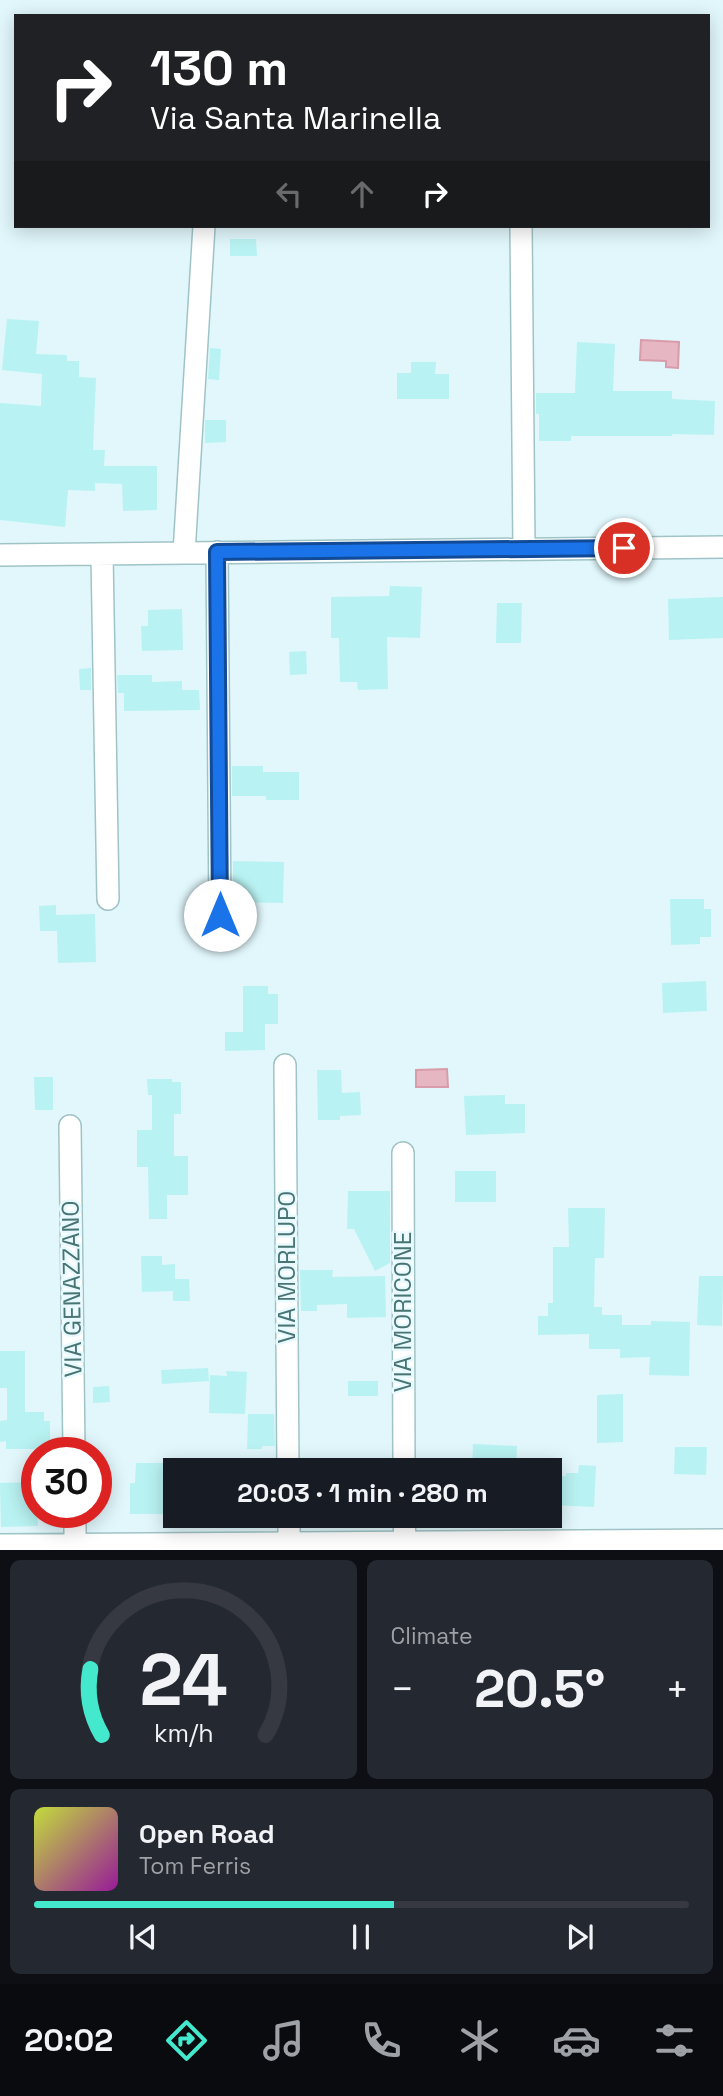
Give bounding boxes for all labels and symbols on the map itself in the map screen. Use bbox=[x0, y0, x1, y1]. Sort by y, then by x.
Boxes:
pin bbox=[594, 518, 654, 578]
position arrow bbox=[183, 878, 257, 952]
street label: VIA MORLUPO bbox=[271, 1191, 302, 1343]
street label: VIA GENAZZANO bbox=[54, 1200, 89, 1378]
street label: VIA MORICONE bbox=[387, 1232, 418, 1392]
speed limit sign: 30 bbox=[21, 1437, 112, 1528]

